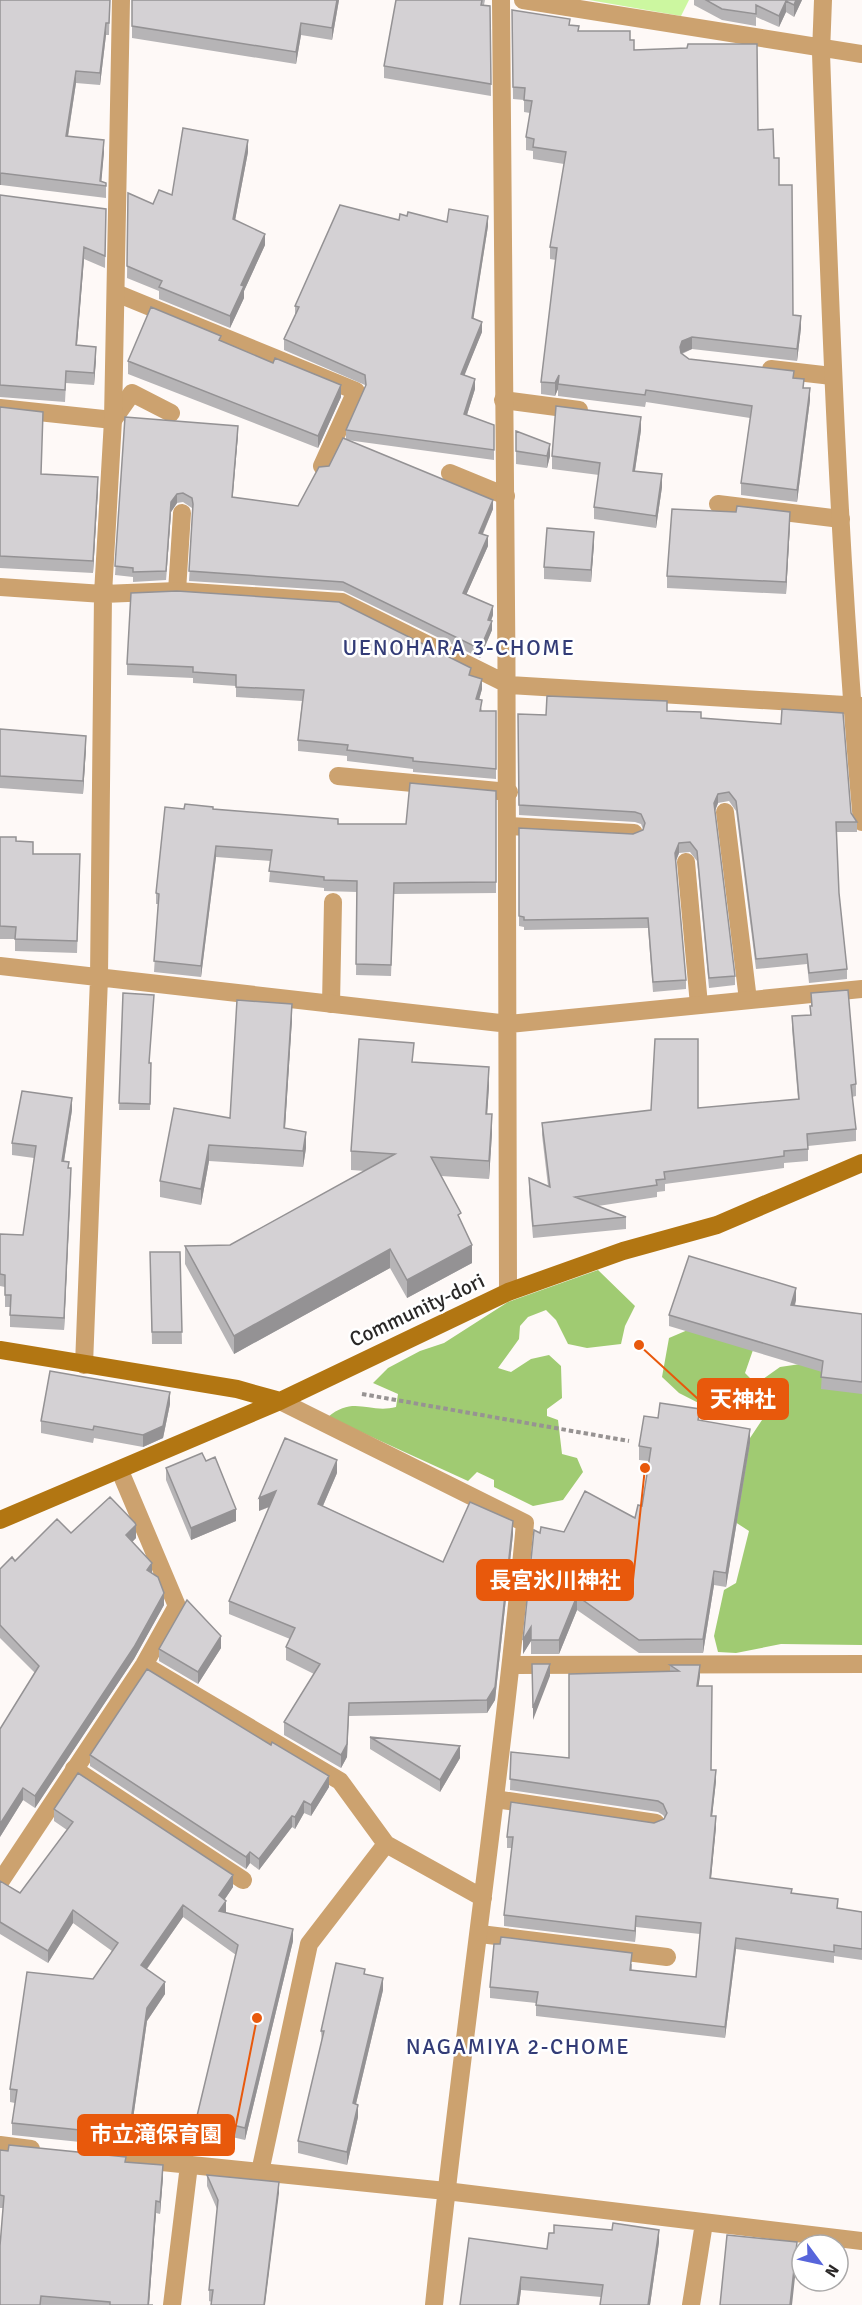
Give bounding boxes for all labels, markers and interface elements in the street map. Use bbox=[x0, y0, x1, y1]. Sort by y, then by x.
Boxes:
district label: UENOHARA 3-CHOME bbox=[343, 634, 575, 661]
street label: Community-dori bbox=[345, 1267, 489, 1353]
callout: 天神社 bbox=[698, 1379, 788, 1419]
text: 天神社 bbox=[710, 1386, 776, 1413]
callout: 長宮氷川神社 bbox=[477, 1560, 633, 1600]
text: 長宮氷川神社 bbox=[489, 1567, 621, 1594]
district label: NAGAMIYA 2-CHOME bbox=[406, 2033, 630, 2060]
callout: 市立滝保育園 bbox=[78, 2115, 234, 2155]
text: 市立滝保育園 bbox=[90, 2121, 222, 2148]
north arrow bbox=[790, 2233, 850, 2293]
text: N bbox=[820, 2261, 843, 2281]

